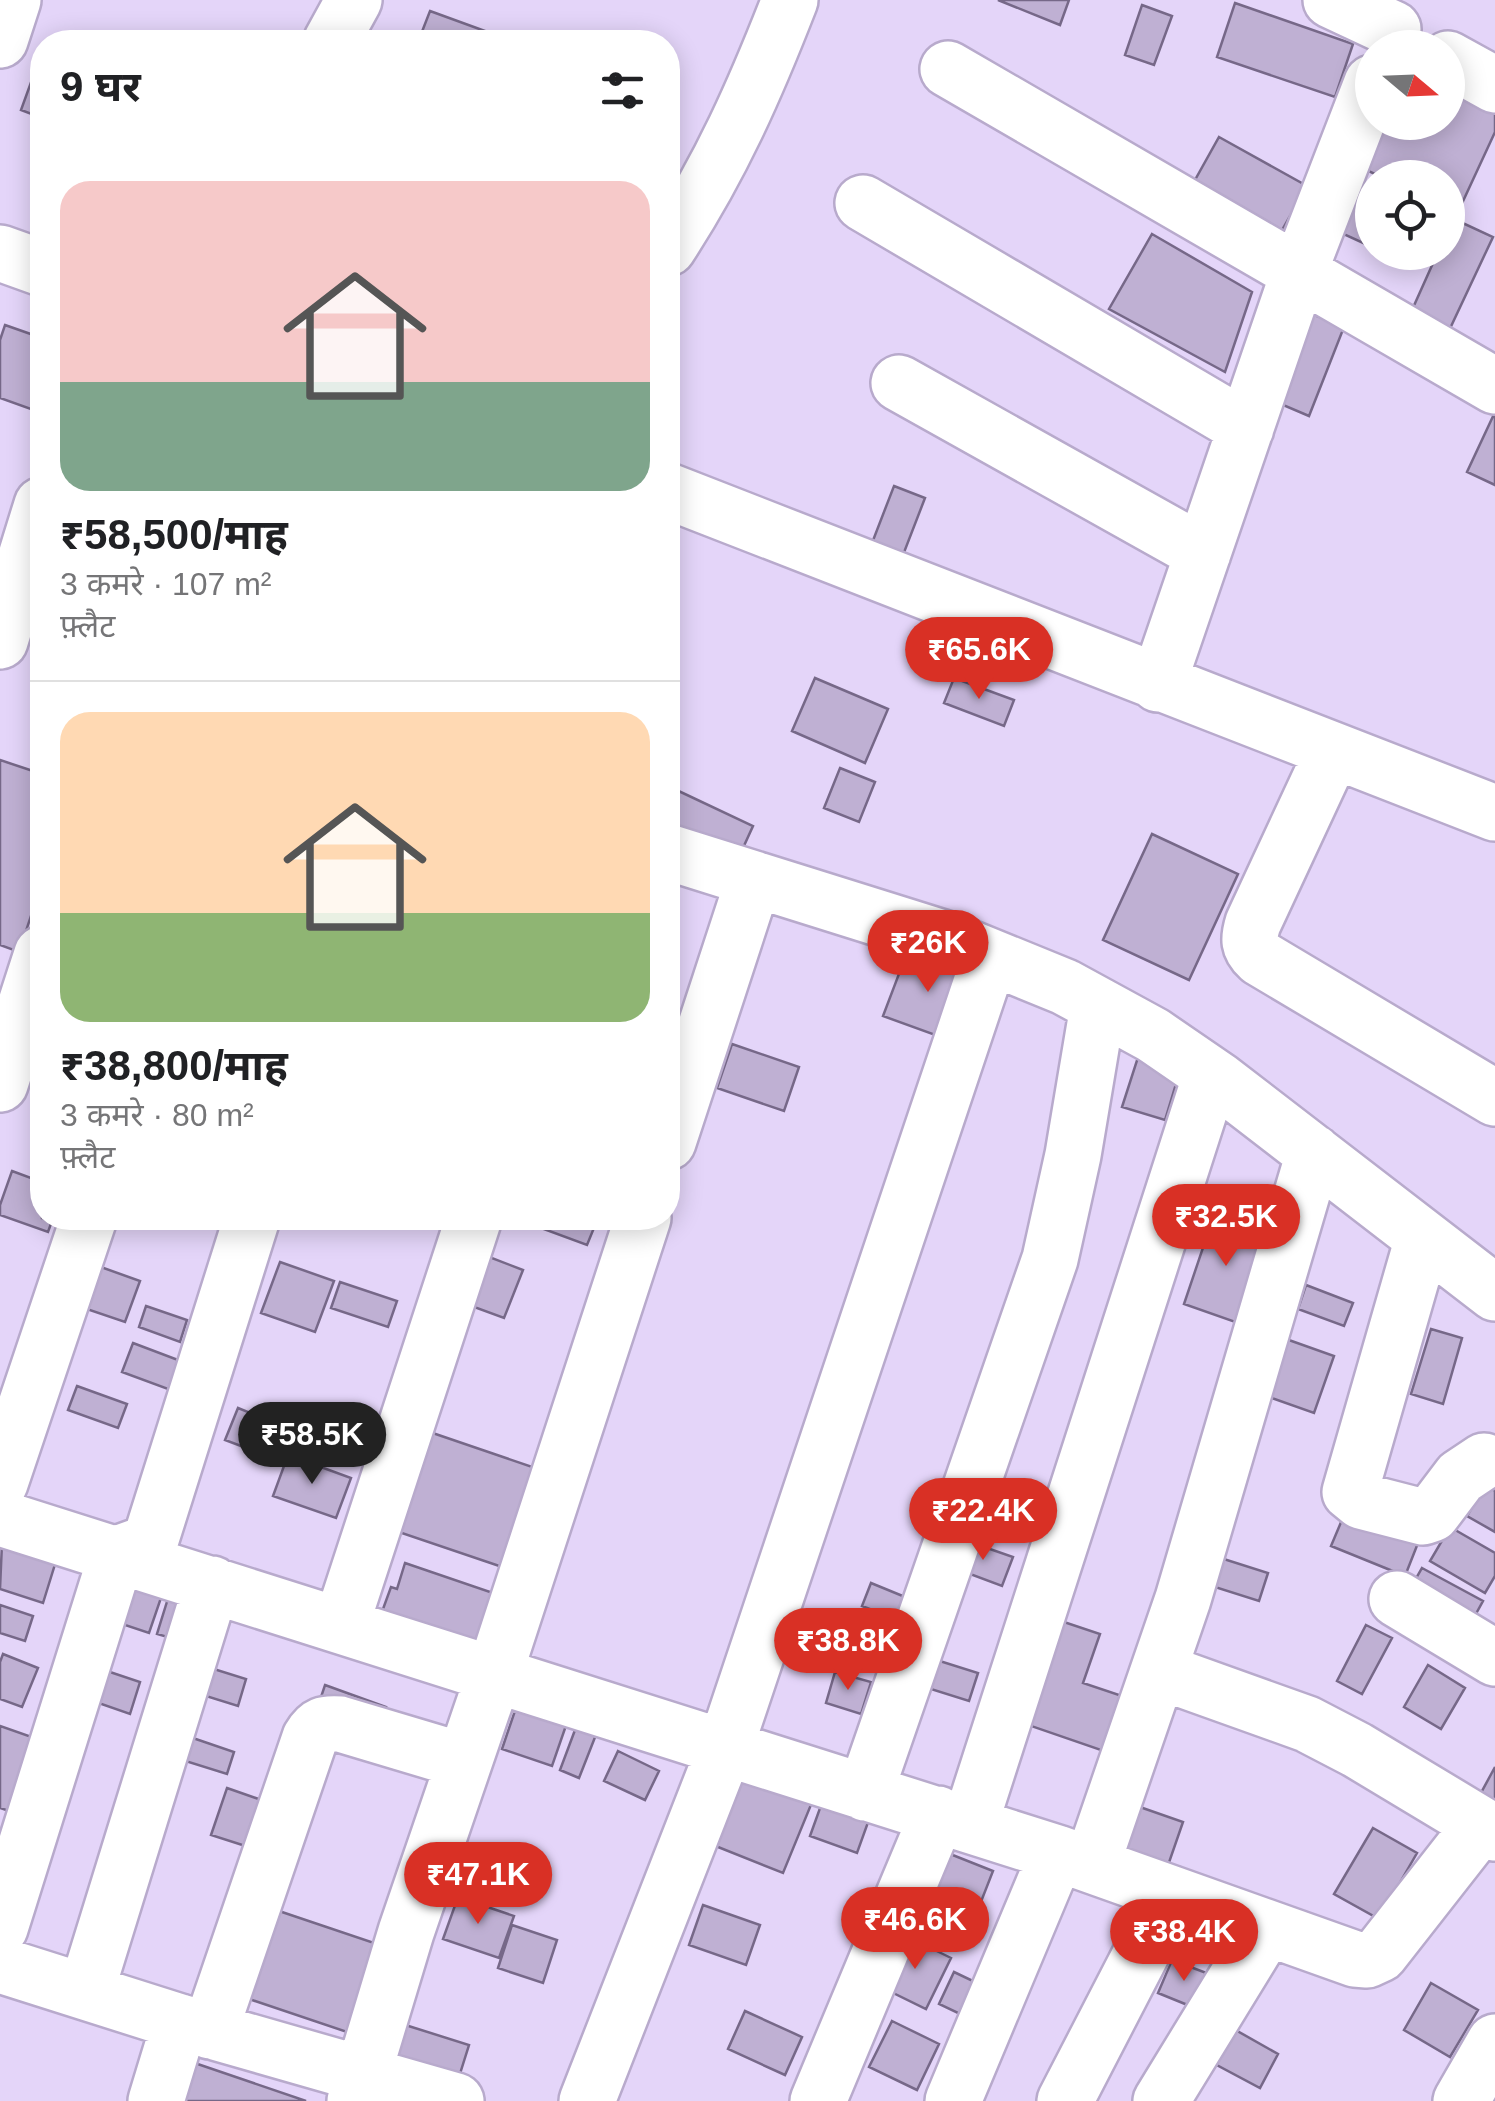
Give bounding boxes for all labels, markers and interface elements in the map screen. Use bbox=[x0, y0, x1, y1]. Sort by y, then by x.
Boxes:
north arrow bbox=[1355, 30, 1465, 140]
map controls bbox=[1355, 30, 1465, 270]
text: 9 घर bbox=[60, 63, 141, 110]
icon: filters bbox=[595, 63, 650, 118]
button: locate bbox=[1355, 160, 1465, 270]
icon: home bbox=[265, 246, 445, 426]
text: ₹58,500/माह bbox=[60, 511, 288, 558]
text: 3 कमरे · 107 m² bbox=[60, 566, 272, 602]
text: फ़्लैट bbox=[60, 608, 115, 644]
pin: ₹65.6K bbox=[898, 617, 1060, 702]
text: ₹65.6K bbox=[927, 631, 1031, 667]
icon: home bbox=[265, 777, 445, 957]
pin: ₹26K bbox=[869, 910, 987, 995]
text: ₹26K bbox=[889, 924, 967, 960]
text: ₹38,800/माह bbox=[60, 1042, 288, 1089]
text: 3 कमरे · 80 m² bbox=[60, 1097, 254, 1133]
text: फ़्लैट bbox=[60, 1139, 115, 1175]
pin: ₹32.5K bbox=[1145, 1184, 1307, 1269]
text: ₹32.5K bbox=[1174, 1198, 1278, 1234]
pin: ₹58.5K bbox=[231, 1402, 393, 1487]
text: ₹58.5K bbox=[260, 1416, 364, 1452]
pin: ₹22.4K bbox=[902, 1478, 1064, 1563]
text: ₹22.4K bbox=[931, 1492, 1035, 1528]
pin: ₹38.8K bbox=[767, 1608, 929, 1693]
text: ₹38.8K bbox=[796, 1622, 900, 1658]
pin: ₹47.1K bbox=[397, 1842, 559, 1927]
text: ₹47.1K bbox=[426, 1856, 530, 1892]
pin: ₹46.6K bbox=[834, 1887, 996, 1972]
pin: ₹38.4K bbox=[1103, 1899, 1265, 1984]
text: ₹46.6K bbox=[863, 1901, 967, 1937]
text: ₹38.4K bbox=[1132, 1913, 1236, 1949]

